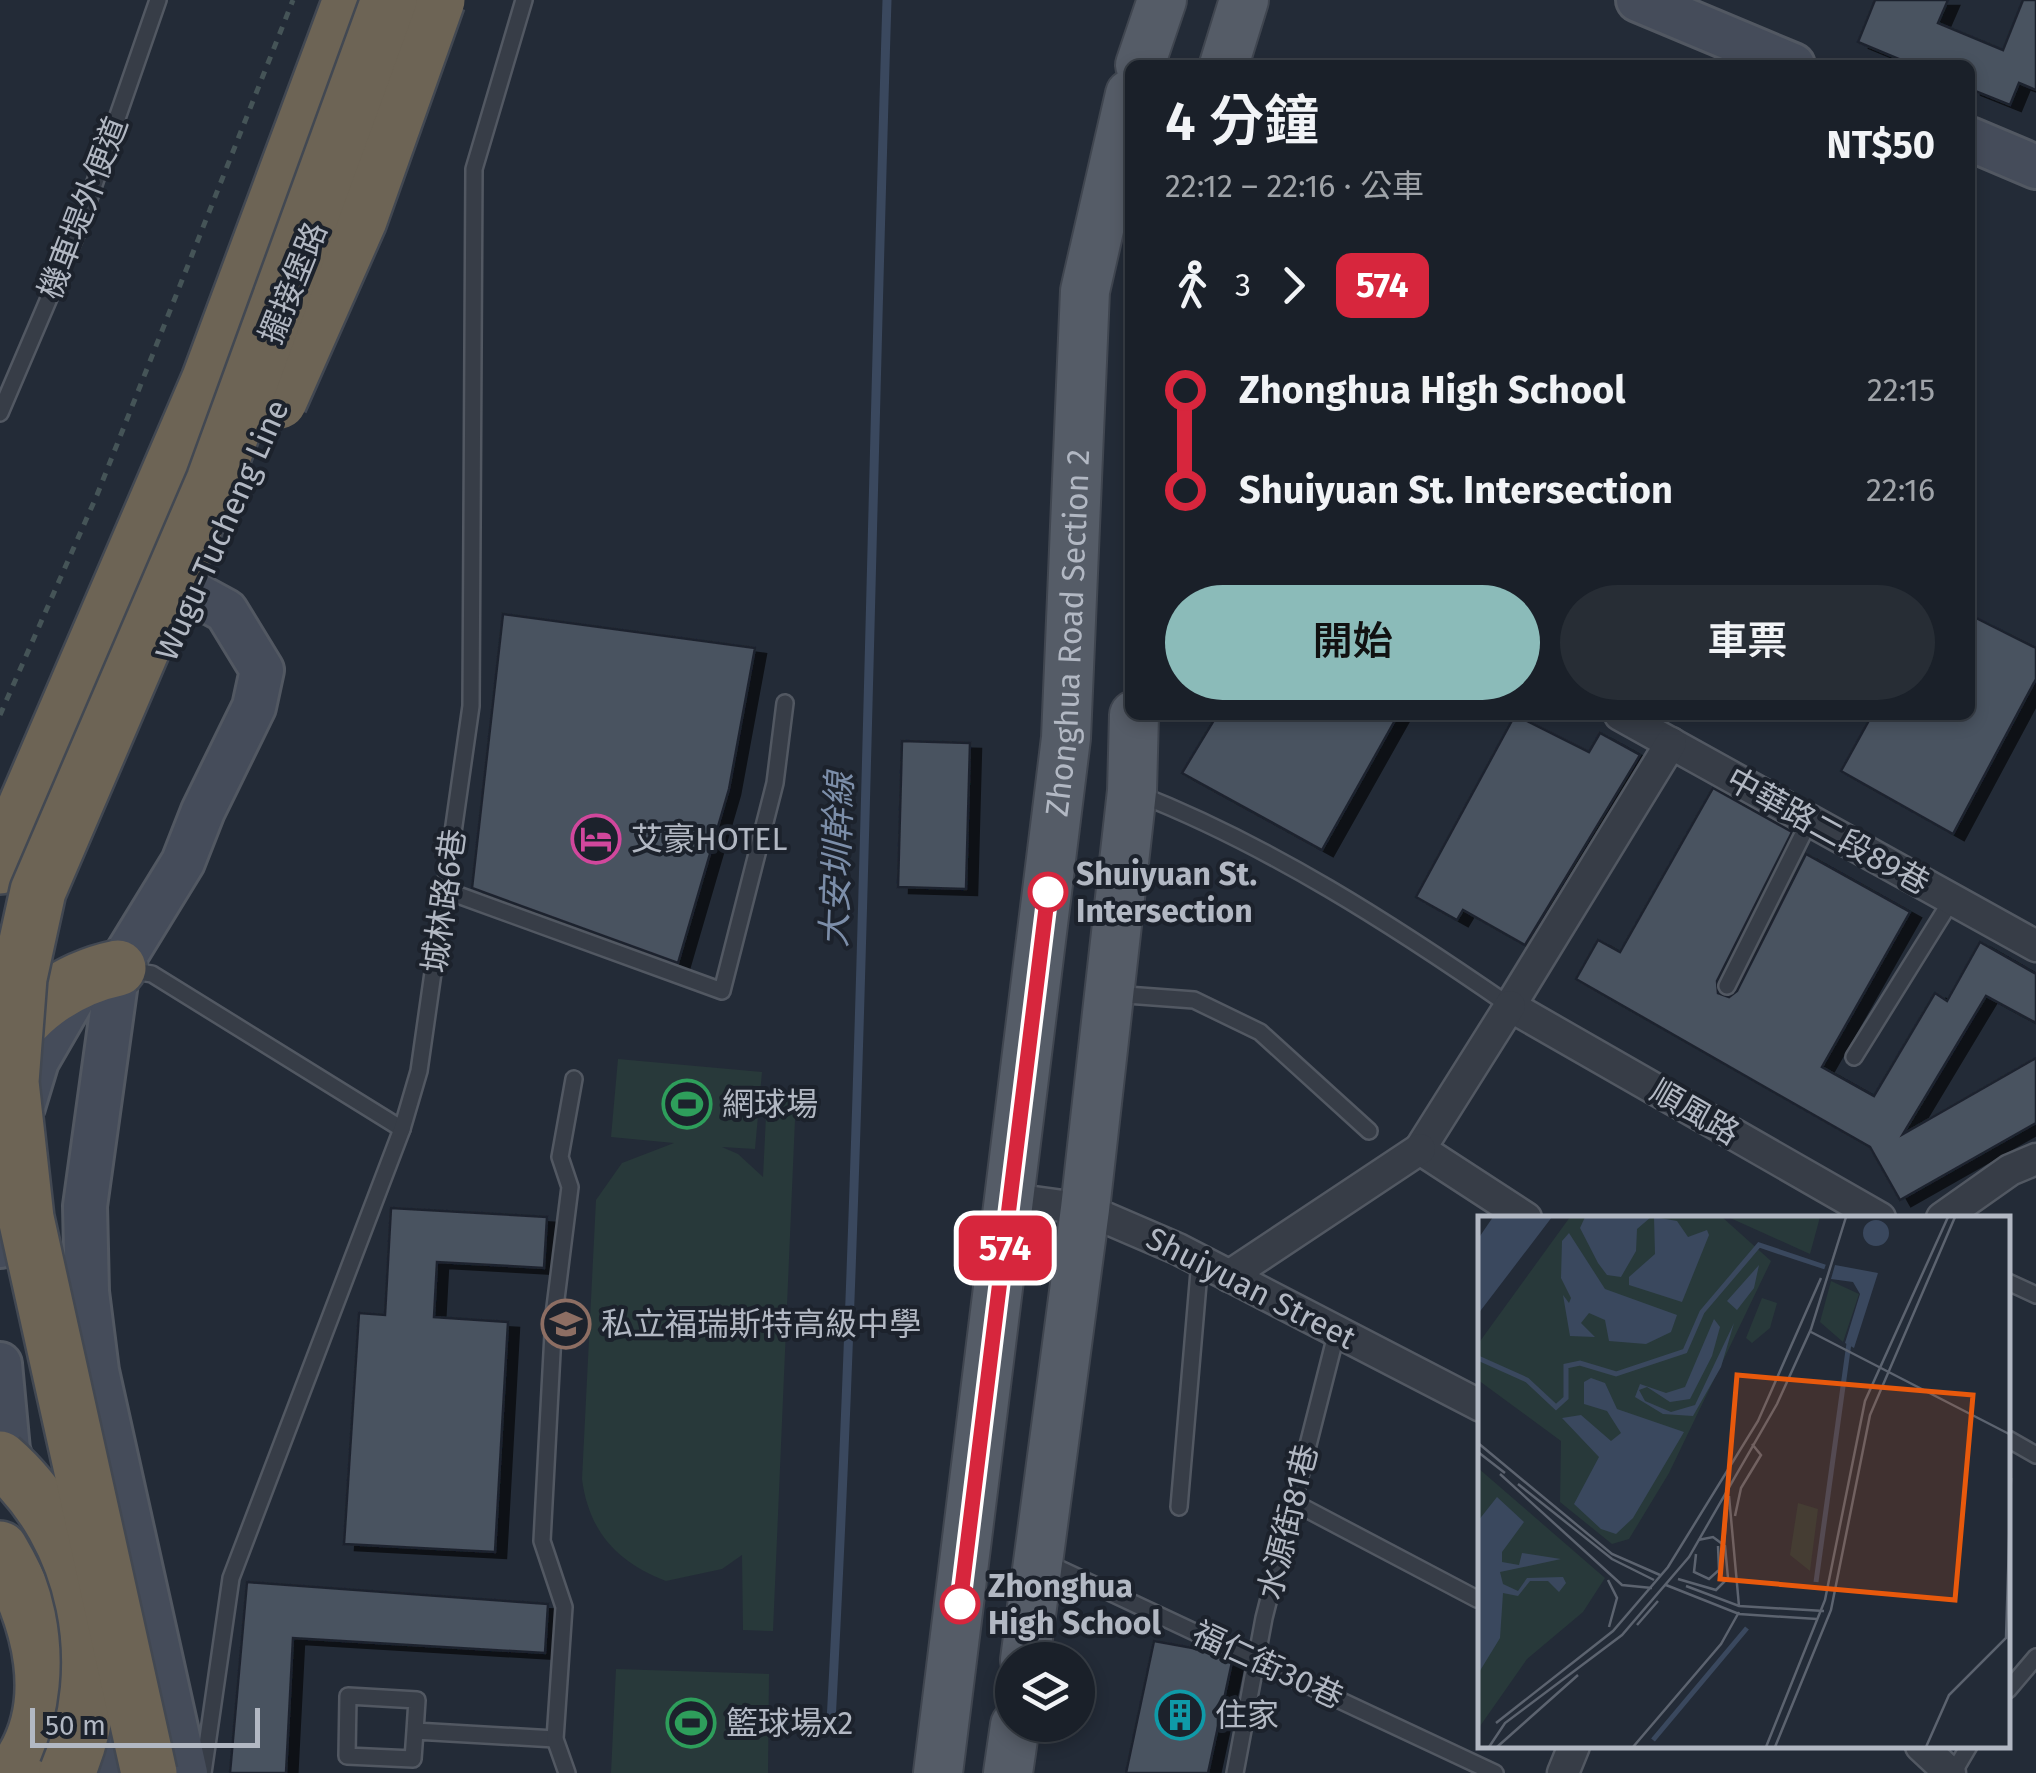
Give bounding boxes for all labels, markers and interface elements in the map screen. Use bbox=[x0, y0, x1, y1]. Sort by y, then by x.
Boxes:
text: 4 分鐘 bbox=[1165, 89, 1319, 155]
street label: 機車堤外便道 bbox=[31, 112, 135, 304]
text: NT$50 bbox=[1827, 122, 1935, 168]
text: 22:12 – 22:16 · 公車 bbox=[1165, 167, 1424, 205]
street label: 擺接堡路 bbox=[251, 217, 335, 349]
icon: walk bbox=[1165, 258, 1220, 313]
icon: forward bbox=[1266, 258, 1321, 313]
text: 574 bbox=[1356, 264, 1409, 306]
text: 3 bbox=[1235, 266, 1251, 304]
text: Zhonghua High School bbox=[1239, 367, 1626, 413]
text: 22:15 bbox=[1867, 371, 1935, 409]
street label: Wugu-Tucheng Line bbox=[147, 394, 297, 666]
street label: Zhonghua Road Section 2 bbox=[1037, 448, 1097, 819]
text: Shuiyuan St. Intersection bbox=[1239, 467, 1673, 513]
text: 22:16 bbox=[1866, 471, 1935, 509]
button: 開始 bbox=[1165, 585, 1540, 700]
button: 車票 bbox=[1560, 585, 1935, 700]
street label: 中華路二段89巷 bbox=[1720, 760, 1936, 902]
water label: 大安圳幹線 bbox=[813, 768, 861, 948]
hotel icon: 艾豪HOTEL bbox=[570, 813, 622, 865]
place label: 艾豪HOTEL bbox=[631, 820, 787, 858]
street label: 城林路6巷 bbox=[415, 827, 473, 975]
place label: Shuiyuan St. Intersection bbox=[1076, 855, 1257, 930]
marker: Shuiyuan St. Intersection bbox=[1029, 873, 1067, 911]
street label: 順風路 bbox=[1644, 1072, 1746, 1152]
sports icon: 網球場 bbox=[661, 1078, 713, 1130]
place label: 網球場 bbox=[722, 1085, 818, 1123]
line badge: 574 bbox=[948, 1216, 1062, 1280]
inset map bbox=[1478, 1216, 2011, 1748]
street label: Shuiyuan Street bbox=[1140, 1219, 1362, 1357]
text: 574 bbox=[979, 1227, 1031, 1269]
school or university icon: 私立福瑞斯特高級中學 bbox=[540, 1298, 592, 1350]
place label: 私立福瑞斯特高級中學 bbox=[601, 1305, 921, 1343]
street label: 水源街81巷 bbox=[1250, 1440, 1326, 1604]
place label: Zhonghua High School bbox=[988, 1567, 1161, 1642]
marker: Zhonghua High School bbox=[941, 1585, 979, 1623]
street label: 福仁街30巷 bbox=[1187, 1614, 1349, 1716]
map controls bbox=[995, 1642, 1095, 1742]
button: layers bbox=[995, 1642, 1095, 1742]
building icon: 住家 bbox=[1154, 1689, 1206, 1741]
place label: 住家 bbox=[1215, 1696, 1279, 1734]
sports icon: 籃球場x2 bbox=[665, 1697, 717, 1749]
scale bar bbox=[30, 1703, 260, 1748]
place label: 籃球場x2 bbox=[726, 1704, 853, 1742]
text: 50 m bbox=[45, 1709, 106, 1742]

